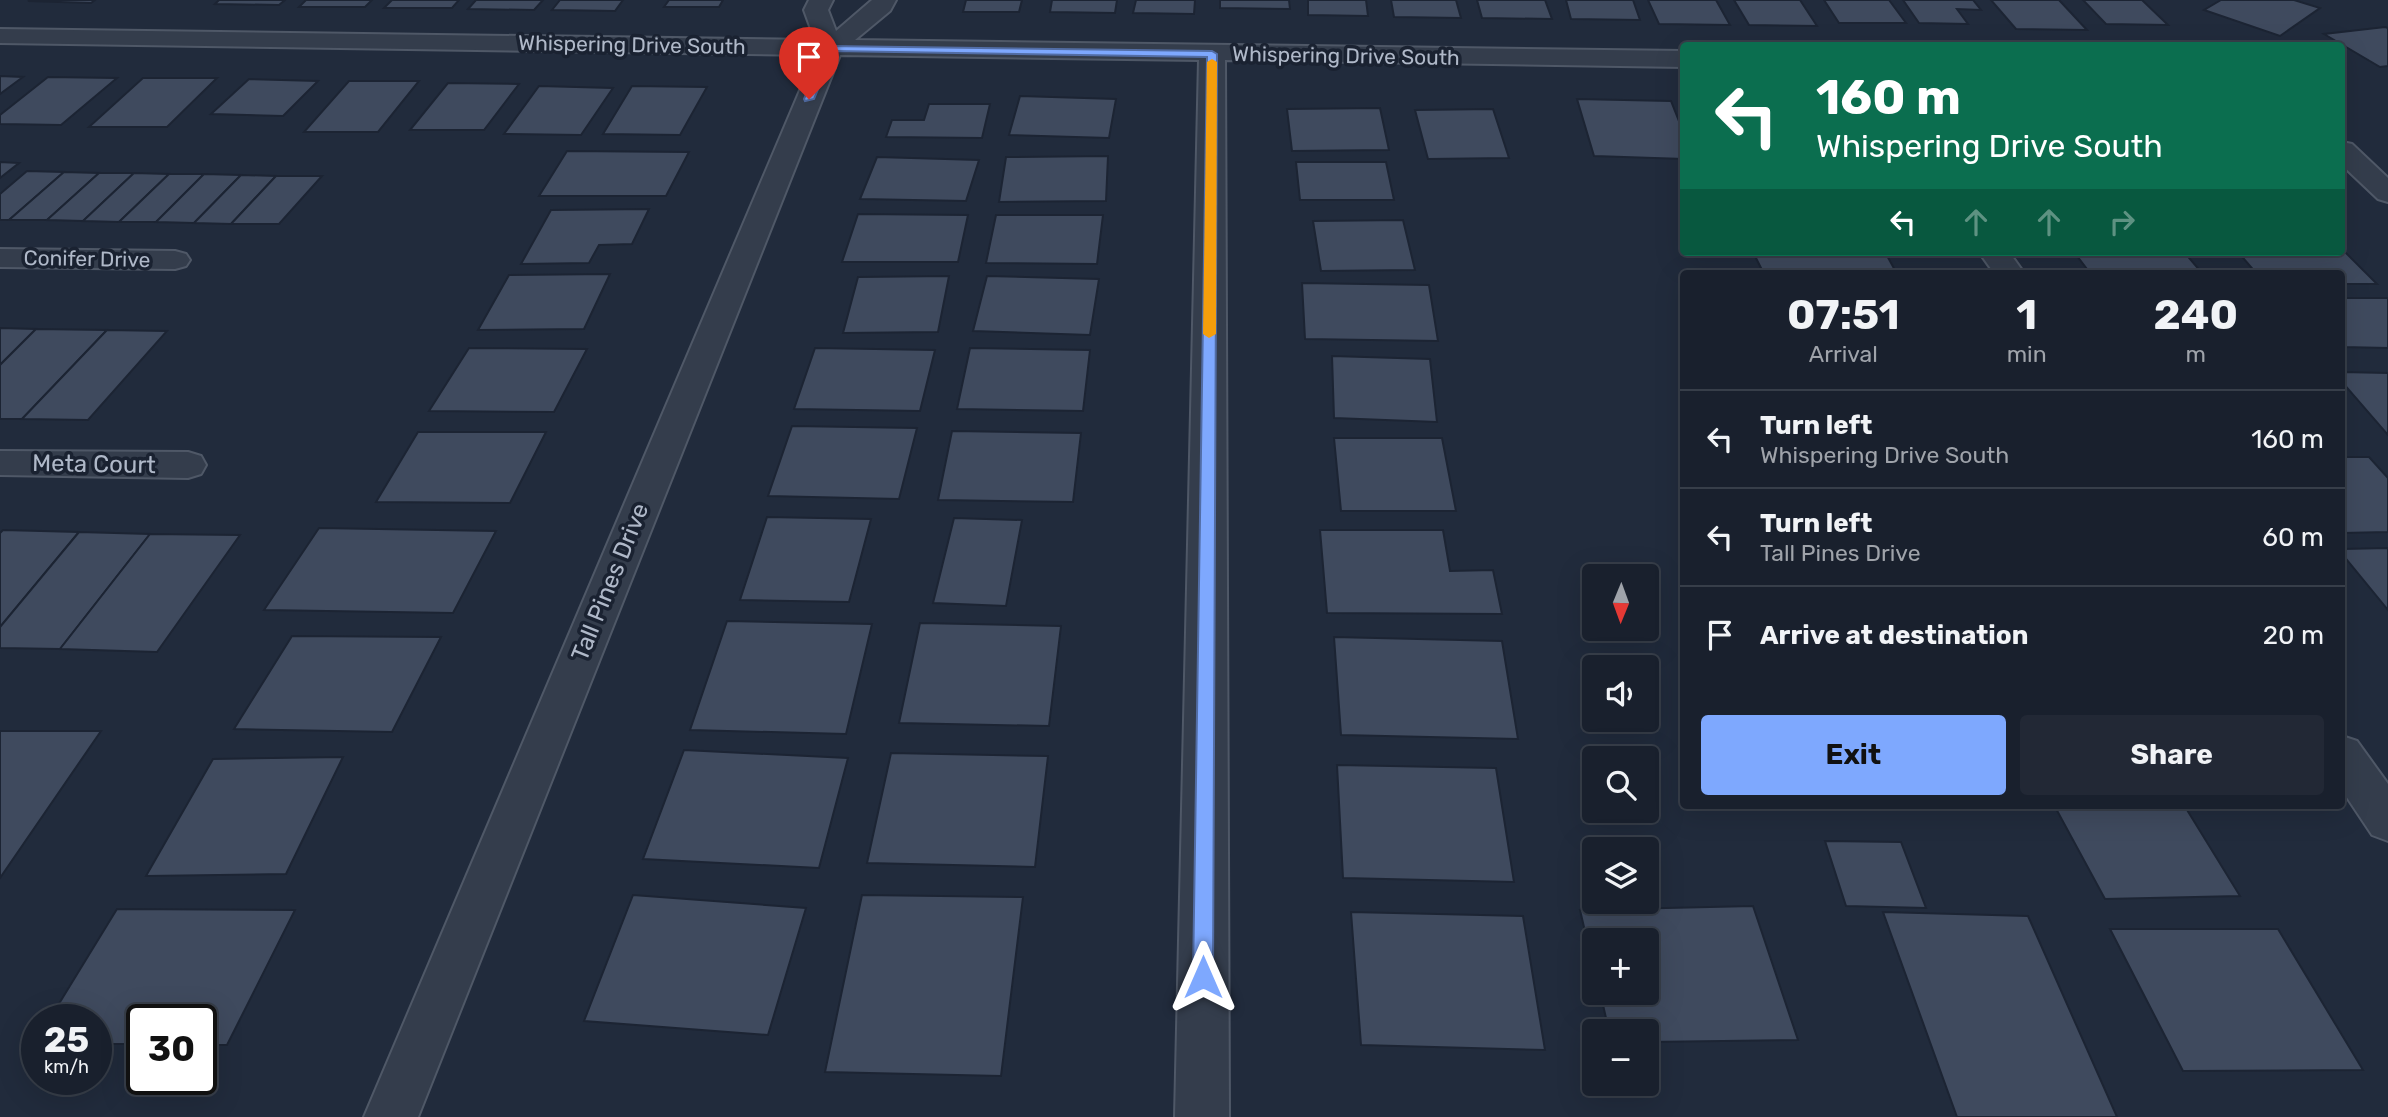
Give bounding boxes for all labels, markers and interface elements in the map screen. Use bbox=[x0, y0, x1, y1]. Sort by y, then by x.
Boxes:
pin bbox=[779, 27, 839, 99]
street label: Whispering Drive South bbox=[518, 30, 746, 59]
icon: arrive bbox=[790, 38, 828, 76]
street label: Whispering Drive South bbox=[1232, 41, 1460, 70]
text: 160 m bbox=[1816, 68, 1961, 126]
icon: left bbox=[1701, 70, 1792, 161]
text: Whispering Drive South bbox=[1816, 127, 2163, 165]
icon: left bbox=[1884, 203, 1922, 241]
icon: ahead bbox=[1957, 203, 1995, 241]
icon: ahead bbox=[2030, 203, 2068, 241]
icon: right bbox=[2103, 203, 2141, 241]
street label: Conifer Drive bbox=[23, 245, 151, 272]
text: 07:51 bbox=[1787, 290, 1900, 340]
text: 1 bbox=[2016, 290, 2037, 340]
text: 240 bbox=[2154, 290, 2238, 340]
text: Arrival bbox=[1809, 340, 1878, 368]
text: min bbox=[2007, 340, 2047, 368]
text: m bbox=[2186, 340, 2206, 368]
text: Turn left bbox=[1760, 410, 1872, 441]
icon: left bbox=[1701, 420, 1739, 458]
text: 160 m bbox=[2251, 424, 2324, 455]
text: Whispering Drive South bbox=[1760, 441, 2009, 469]
street label: Meta Court bbox=[32, 449, 156, 479]
street label: Tall Pines Drive bbox=[566, 499, 654, 665]
text: Turn left bbox=[1760, 508, 1872, 539]
icon: left bbox=[1701, 518, 1739, 556]
text: 60 m bbox=[2262, 522, 2324, 553]
text: Tall Pines Drive bbox=[1760, 539, 1921, 567]
north arrow bbox=[1582, 564, 1659, 640]
map controls bbox=[1582, 564, 1659, 1096]
icon: arrive bbox=[1701, 616, 1739, 654]
text: Arrive at destination bbox=[1760, 620, 2028, 651]
text: 20 m bbox=[2263, 620, 2324, 651]
button: sound bbox=[1582, 655, 1659, 732]
button: Exit bbox=[1701, 715, 2006, 795]
button: Share bbox=[2020, 715, 2324, 795]
button: search bbox=[1582, 746, 1659, 823]
button: layers bbox=[1582, 837, 1659, 914]
button: + bbox=[1582, 928, 1659, 1005]
position arrow bbox=[1166, 940, 1240, 1014]
speed limit sign: 30 bbox=[126, 1004, 217, 1095]
text: 25 bbox=[44, 1019, 89, 1061]
button: − bbox=[1582, 1019, 1659, 1096]
text: km/h bbox=[44, 1056, 89, 1078]

